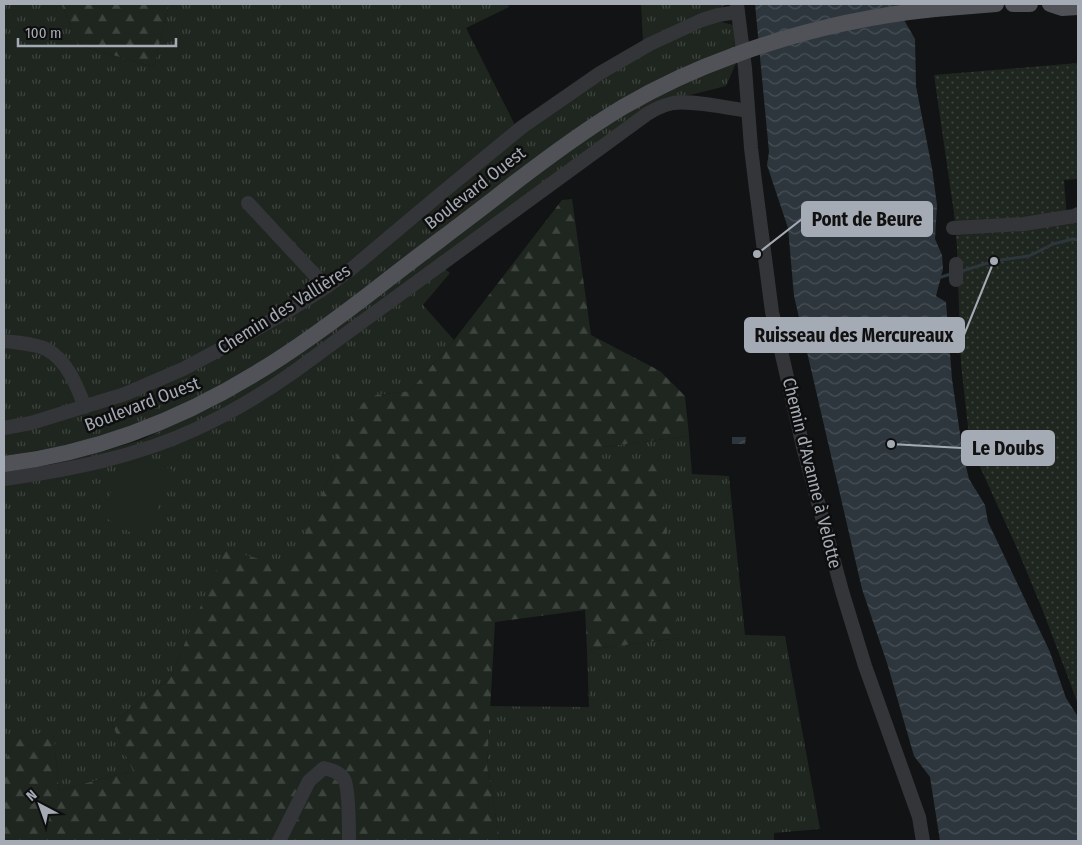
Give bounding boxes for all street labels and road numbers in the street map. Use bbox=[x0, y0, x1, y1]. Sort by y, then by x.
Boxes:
street label: Boulevard Ouest bbox=[420, 142, 530, 234]
street label: Chemin des Vallières bbox=[214, 259, 355, 359]
street label: Boulevard Ouest bbox=[81, 372, 203, 436]
street label: Chemin d'Avanne à Velotte bbox=[778, 375, 846, 571]

